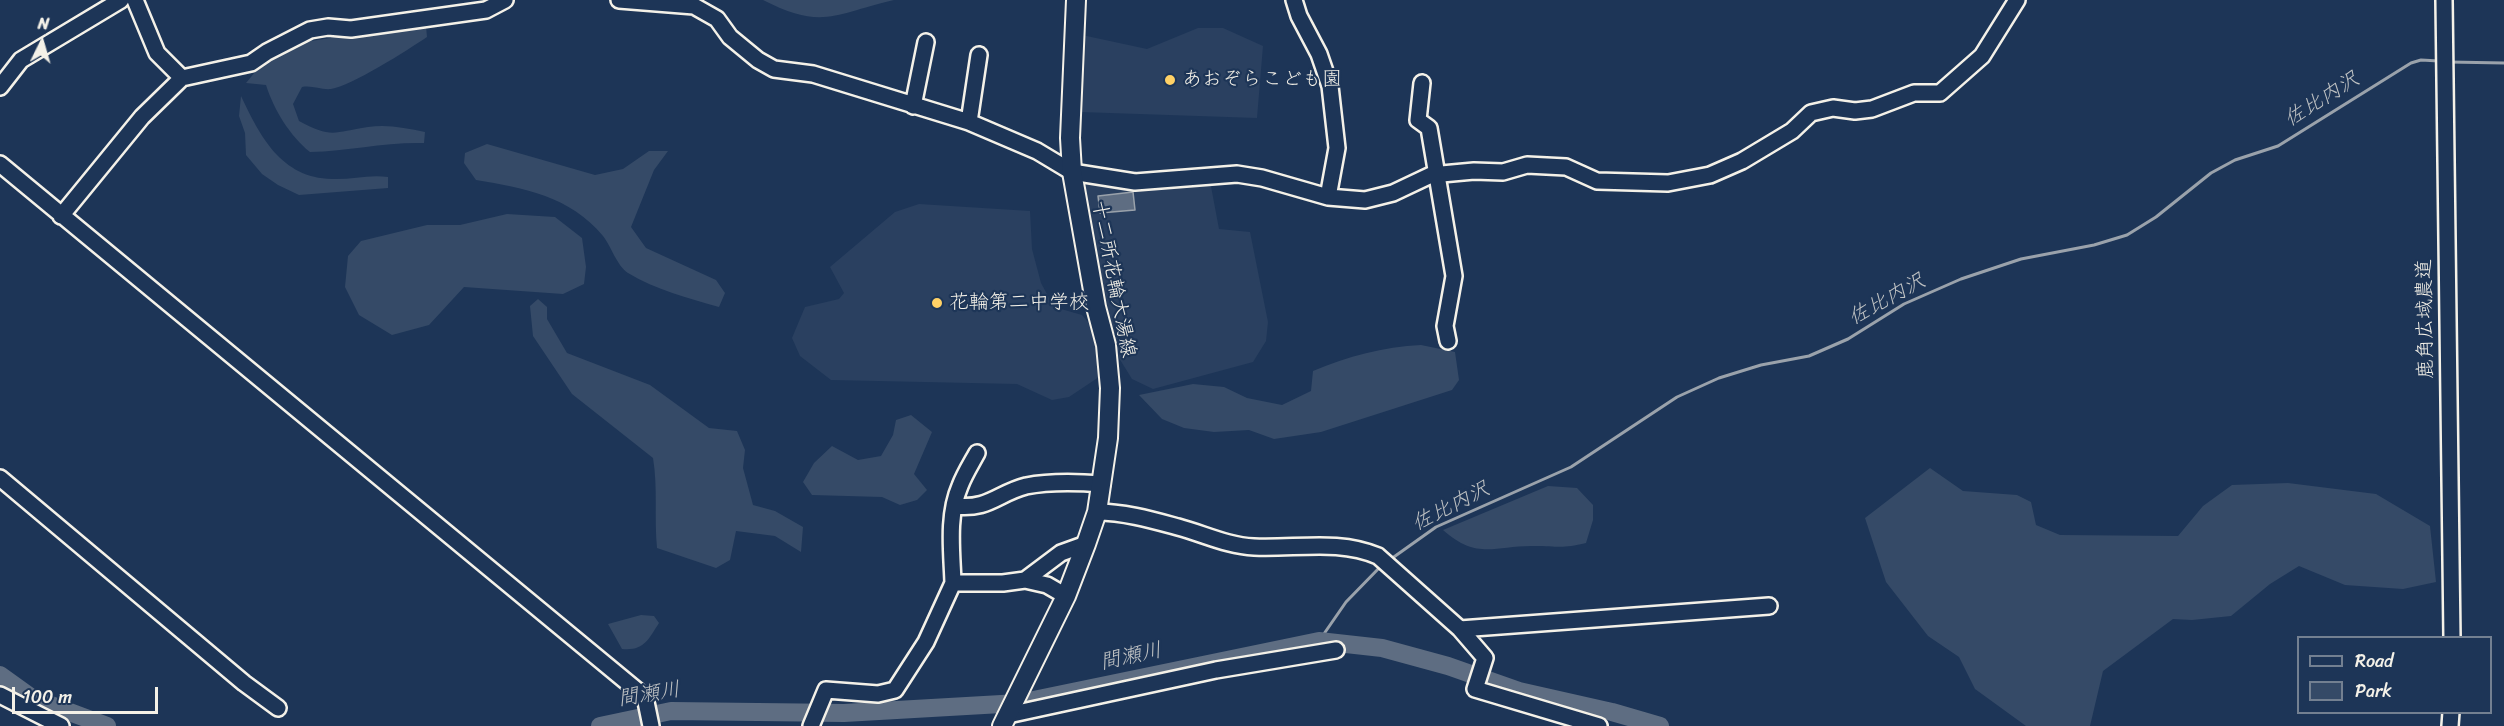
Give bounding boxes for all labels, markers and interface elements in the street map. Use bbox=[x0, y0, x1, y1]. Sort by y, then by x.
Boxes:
text: N bbox=[37, 9, 50, 38]
north arrow bbox=[12, 12, 72, 72]
water label: 佐比内沢 bbox=[2280, 67, 2364, 133]
place label: あおぞらこども園 bbox=[1182, 68, 1342, 92]
marker: あおぞらこども園 bbox=[1163, 73, 1177, 87]
street label: 十二所花輪大湯線 bbox=[1086, 198, 1140, 360]
street label: 鹿角広域農道 bbox=[2413, 259, 2439, 379]
water label: 佐比内沢 bbox=[1844, 269, 1930, 331]
place label: 花輪第二中学校 bbox=[949, 291, 1089, 315]
marker: 花輪第二中学校 bbox=[930, 296, 944, 310]
water label: 佐比内沢 bbox=[1408, 477, 1494, 537]
legend bbox=[2297, 636, 2492, 714]
water label: 間瀬川 bbox=[1098, 638, 1164, 676]
text: Road bbox=[2355, 645, 2394, 677]
scale bar bbox=[15, 675, 160, 713]
text: Park bbox=[2355, 675, 2392, 707]
water label: 間瀬川 bbox=[616, 678, 682, 712]
text: 100 m bbox=[23, 681, 72, 713]

